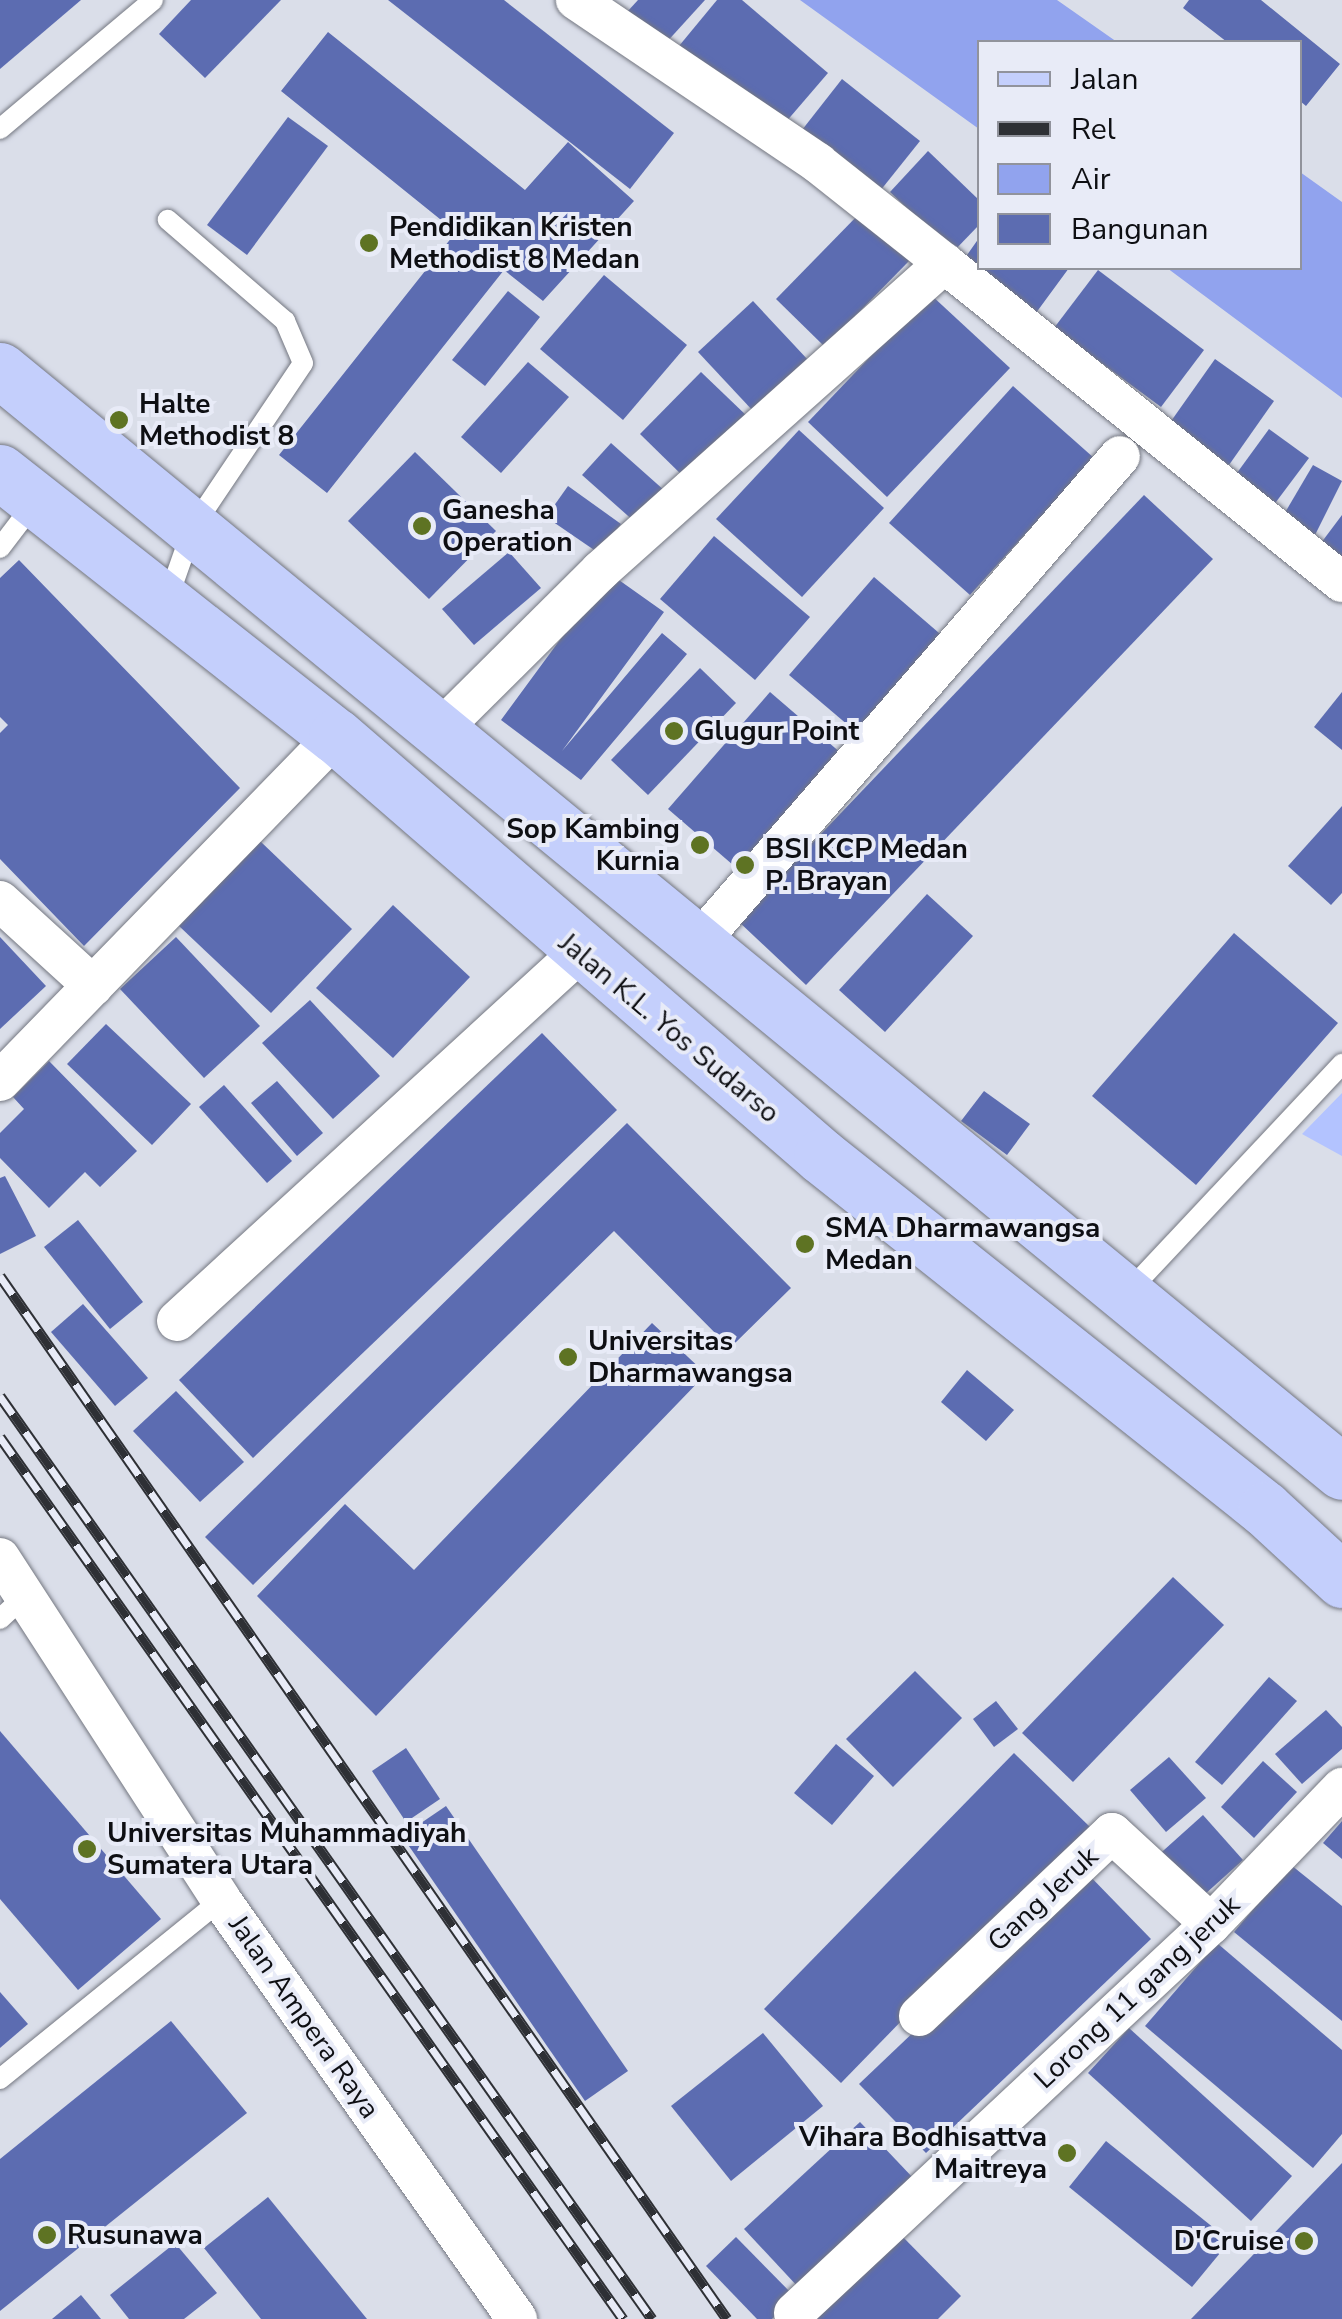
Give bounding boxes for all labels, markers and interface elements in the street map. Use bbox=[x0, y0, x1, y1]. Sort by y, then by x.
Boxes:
legend bbox=[977, 40, 1302, 270]
text: Jalan bbox=[1071, 59, 1138, 100]
text: Rel bbox=[1071, 109, 1116, 150]
text: Air bbox=[1071, 159, 1111, 200]
text: Bangunan bbox=[1071, 209, 1209, 250]
place label: Pendidikan Kristen Methodist 8 Medan bbox=[389, 210, 640, 276]
marker: Pendidikan Kristen Methodist 8 Medan bbox=[358, 232, 380, 254]
place label: Halte Methodist 8 bbox=[139, 387, 294, 453]
marker: Halte Methodist 8 bbox=[108, 409, 130, 431]
place label: Ganesha Operation bbox=[442, 493, 573, 559]
marker: Ganesha Operation bbox=[411, 515, 433, 537]
place label: Glugur Point bbox=[694, 714, 859, 748]
marker: Glugur Point bbox=[663, 720, 685, 742]
place label: Sop Kambing Kurnia bbox=[506, 812, 680, 878]
place label: BSI KCP Medan P. Brayan bbox=[765, 832, 968, 898]
marker: Sop Kambing Kurnia bbox=[689, 834, 711, 856]
marker: BSI KCP Medan P. Brayan bbox=[734, 854, 756, 876]
street label: Jalan K.L. Yos Sudarso bbox=[552, 926, 786, 1130]
place label: SMA Dharmawangsa Medan bbox=[825, 1211, 1100, 1277]
marker: SMA Dharmawangsa Medan bbox=[794, 1233, 816, 1255]
place label: Universitas Dharmawangsa bbox=[588, 1324, 793, 1390]
marker: Universitas Dharmawangsa bbox=[557, 1346, 579, 1368]
place label: Universitas Muhammadiyah Sumatera Utara bbox=[107, 1816, 466, 1882]
marker: Universitas Muhammadiyah Sumatera Utara bbox=[76, 1838, 98, 1860]
street label: Gang Jeruk bbox=[981, 1840, 1105, 1958]
street label: Lorong 11 gang jeruk bbox=[1027, 1888, 1247, 2096]
street label: Jalan Ampera Raya bbox=[221, 1909, 387, 2125]
place label: Vihara Bodhisattva Maitreya bbox=[799, 2120, 1047, 2186]
marker: Vihara Bodhisattva Maitreya bbox=[1056, 2142, 1078, 2164]
place label: Rusunawa bbox=[67, 2218, 203, 2252]
marker: Rusunawa bbox=[36, 2224, 58, 2246]
place label: D'Cruise bbox=[1174, 2224, 1284, 2258]
marker: D'Cruise bbox=[1293, 2230, 1315, 2252]

